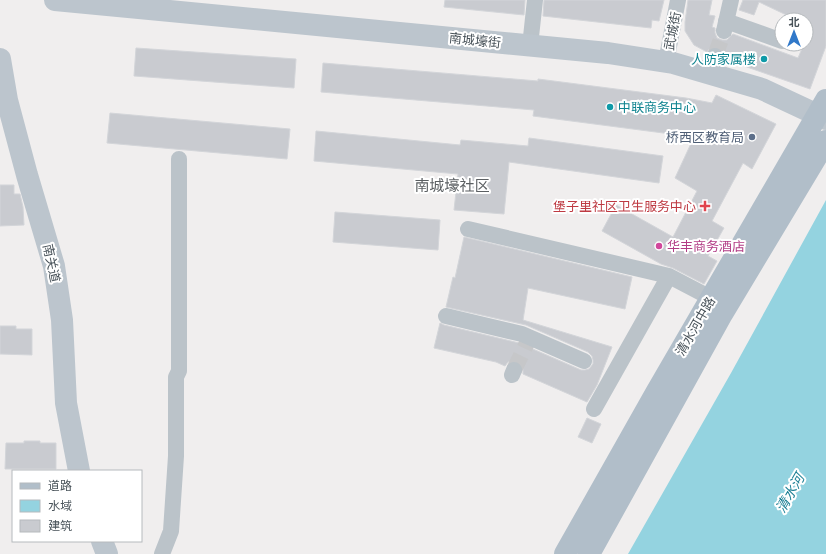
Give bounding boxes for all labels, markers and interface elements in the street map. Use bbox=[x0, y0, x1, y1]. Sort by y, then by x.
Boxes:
street label: 武城街 bbox=[660, 10, 685, 52]
north arrow bbox=[774, 12, 814, 52]
text: 北 bbox=[789, 15, 800, 29]
street label: 南城壕街 bbox=[448, 29, 502, 52]
place label: 人防家属楼 bbox=[691, 51, 756, 68]
marker: 人防家属楼 bbox=[759, 54, 769, 64]
place label: 中联商务中心 bbox=[618, 99, 696, 116]
marker: 中联商务中心 bbox=[605, 102, 615, 112]
place label: 桥西区教育局 bbox=[666, 129, 744, 146]
marker: 桥西区教育局 bbox=[747, 132, 757, 142]
district label: 南城壕社区 bbox=[414, 175, 490, 196]
place label: 堡子里社区卫生服务中心 bbox=[553, 198, 696, 215]
marker: 堡子里社区卫生服务中心 bbox=[699, 200, 711, 212]
place label: 华丰商务酒店 bbox=[667, 238, 745, 255]
marker: 华丰商务酒店 bbox=[654, 241, 664, 251]
street label: 南关道 bbox=[39, 242, 64, 284]
street label: 清水河中路 bbox=[672, 294, 719, 359]
water label: 清水河 bbox=[772, 468, 810, 516]
legend bbox=[12, 470, 142, 542]
text: 道路 bbox=[48, 478, 72, 494]
text: 水域 bbox=[48, 498, 72, 514]
text: 建筑 bbox=[48, 518, 72, 534]

